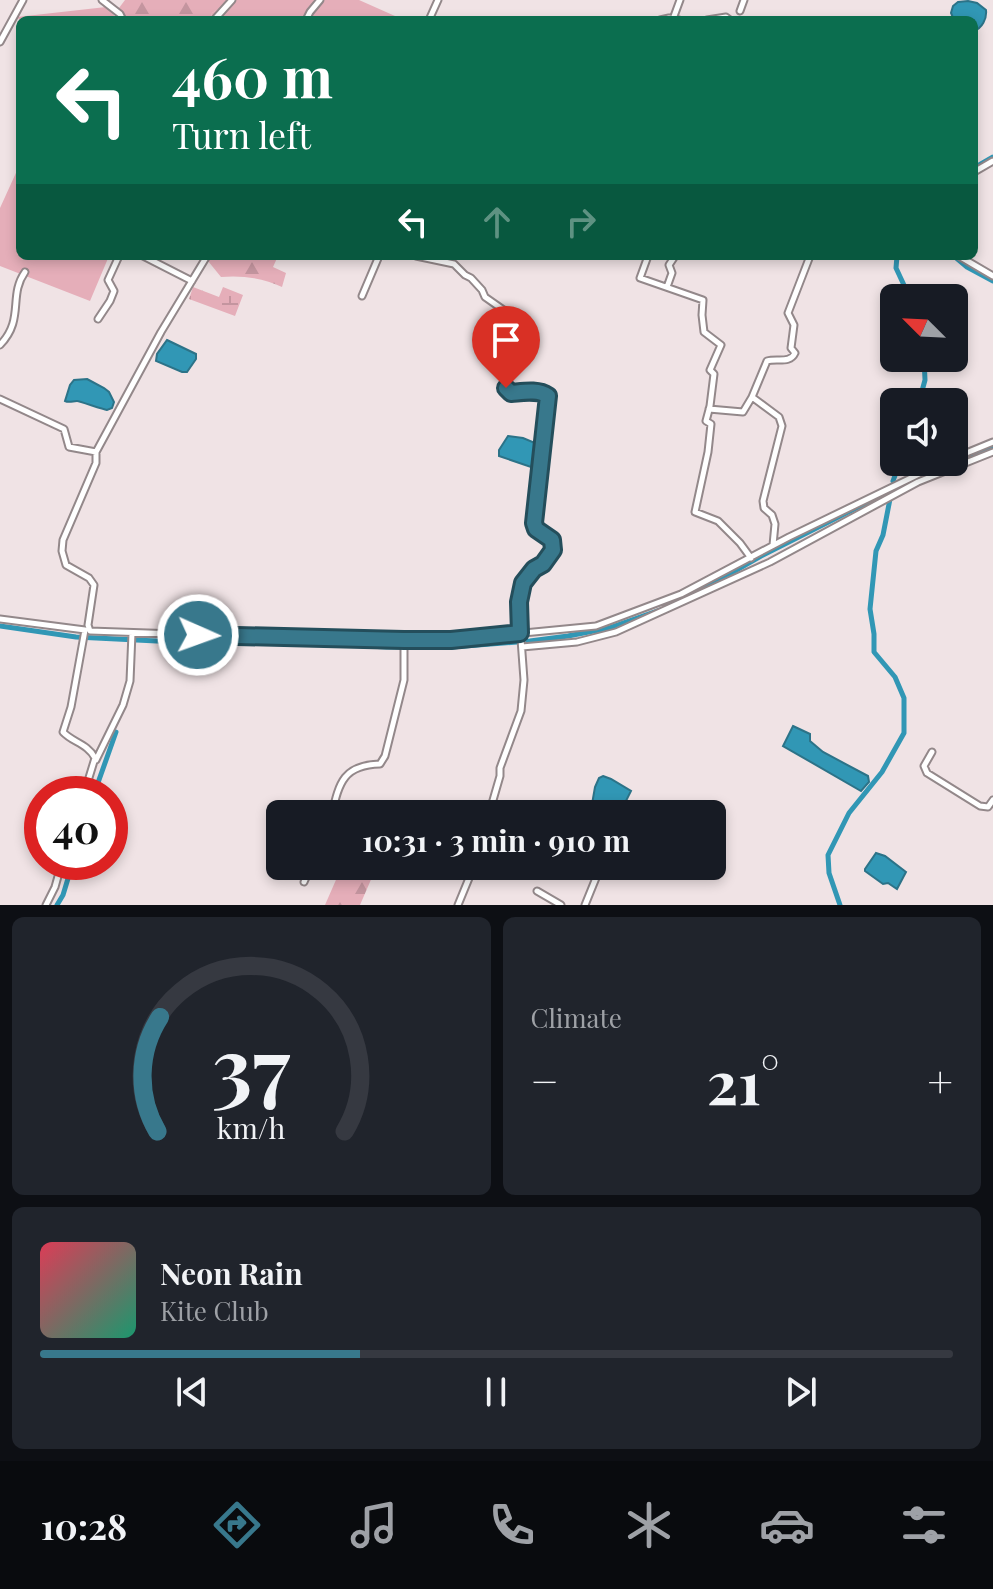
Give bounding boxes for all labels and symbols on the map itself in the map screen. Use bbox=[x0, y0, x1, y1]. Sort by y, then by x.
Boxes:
north arrow bbox=[880, 284, 968, 372]
pin bbox=[472, 306, 540, 388]
position arrow bbox=[156, 593, 240, 677]
speed limit sign: 40 bbox=[24, 776, 128, 880]

